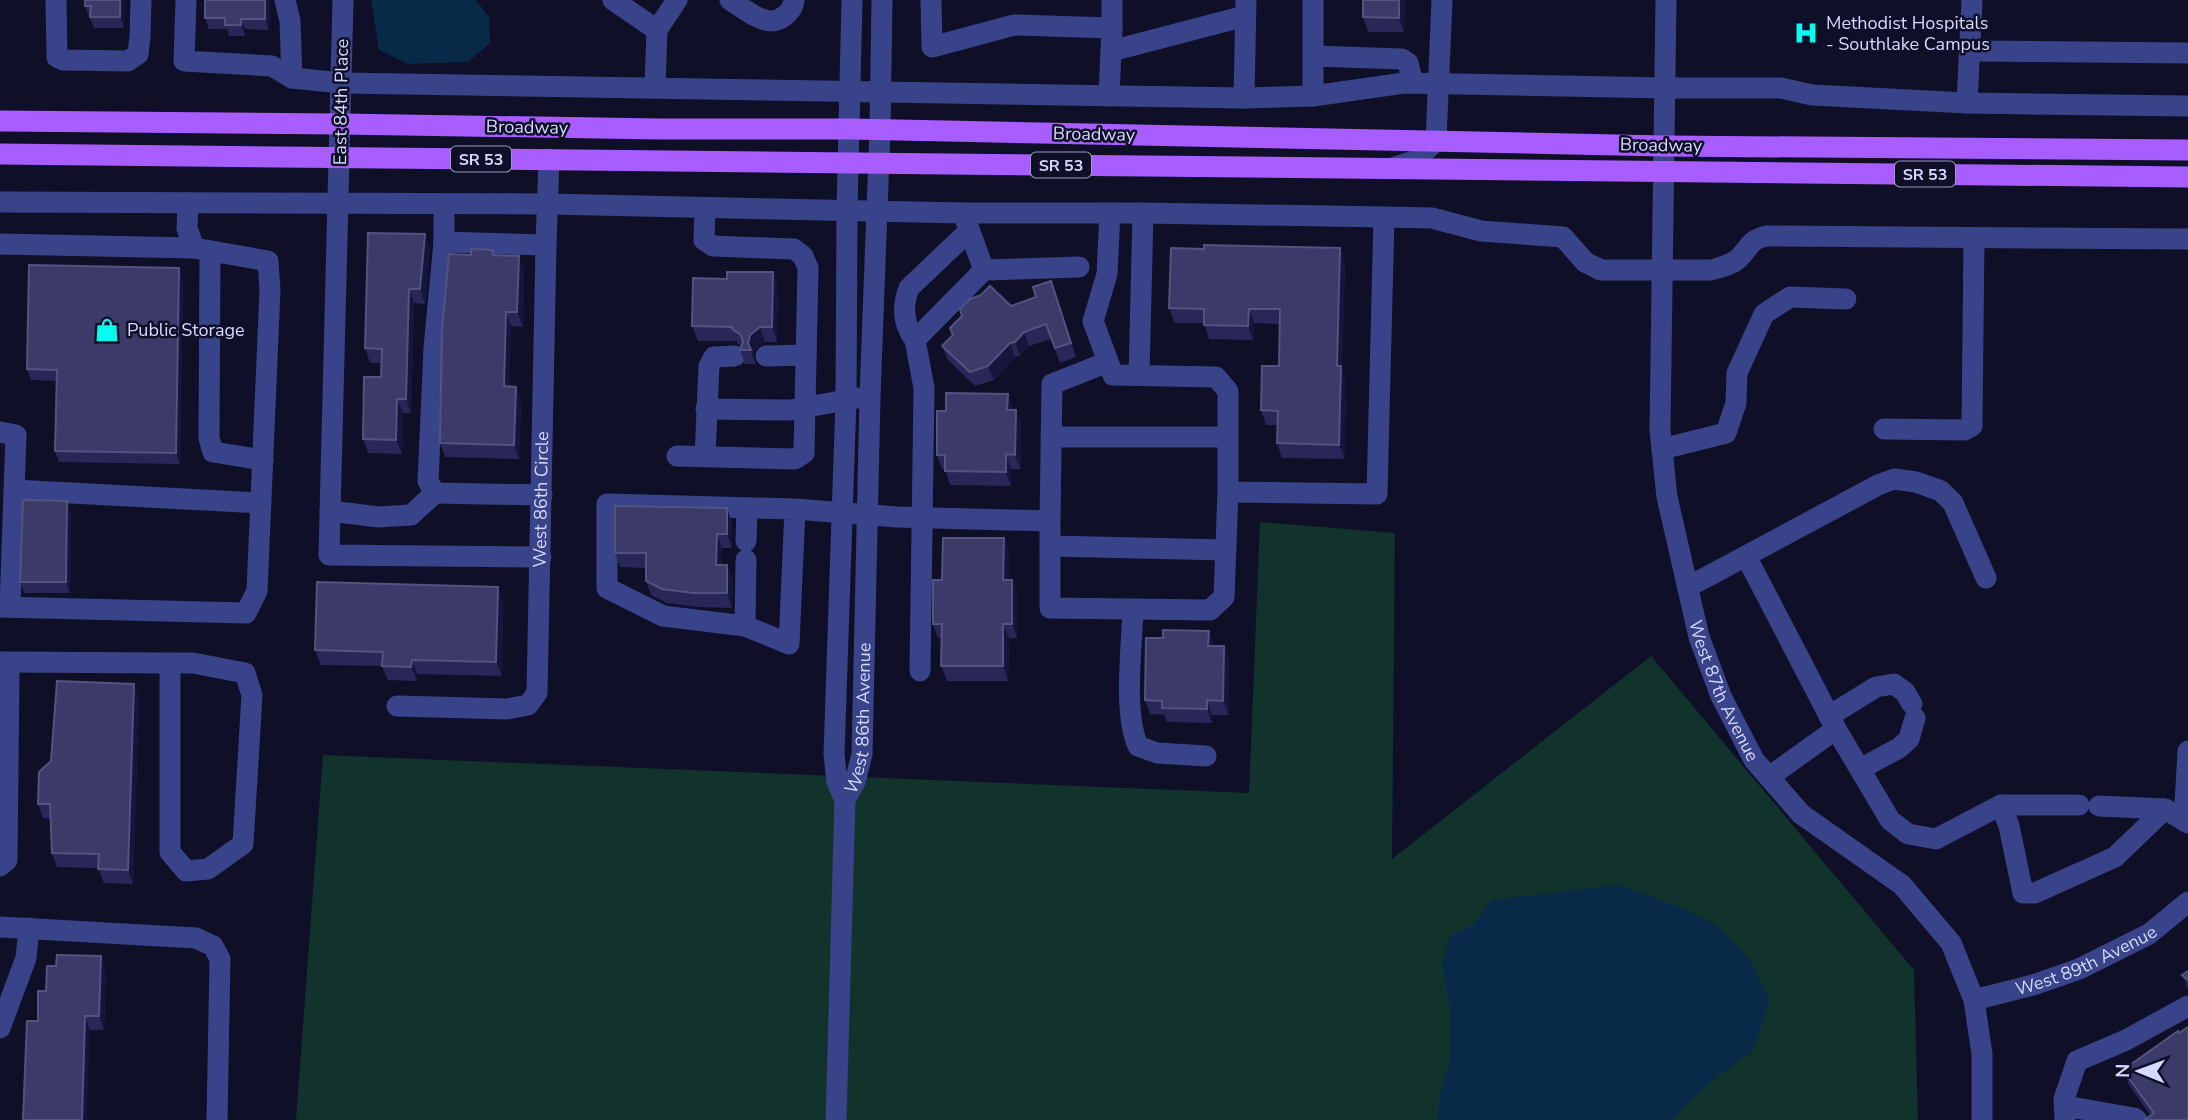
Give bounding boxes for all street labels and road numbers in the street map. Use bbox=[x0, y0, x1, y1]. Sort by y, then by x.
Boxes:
street label: East 84th Place bbox=[328, 39, 354, 165]
street label: Broadway bbox=[486, 114, 569, 140]
street label: Broadway bbox=[1053, 121, 1136, 147]
street label: Broadway bbox=[1620, 132, 1703, 158]
road number: SR 53 bbox=[451, 146, 511, 172]
road number: SR 53 bbox=[1031, 153, 1091, 178]
road number: SR 53 bbox=[1895, 162, 1955, 186]
street label: West 86th Circle bbox=[528, 431, 554, 568]
street label: West 87th Avenue bbox=[1684, 618, 1765, 765]
street label: West 86th Avenue bbox=[839, 642, 876, 798]
street label: West 89th Avenue bbox=[2013, 920, 2162, 1001]

